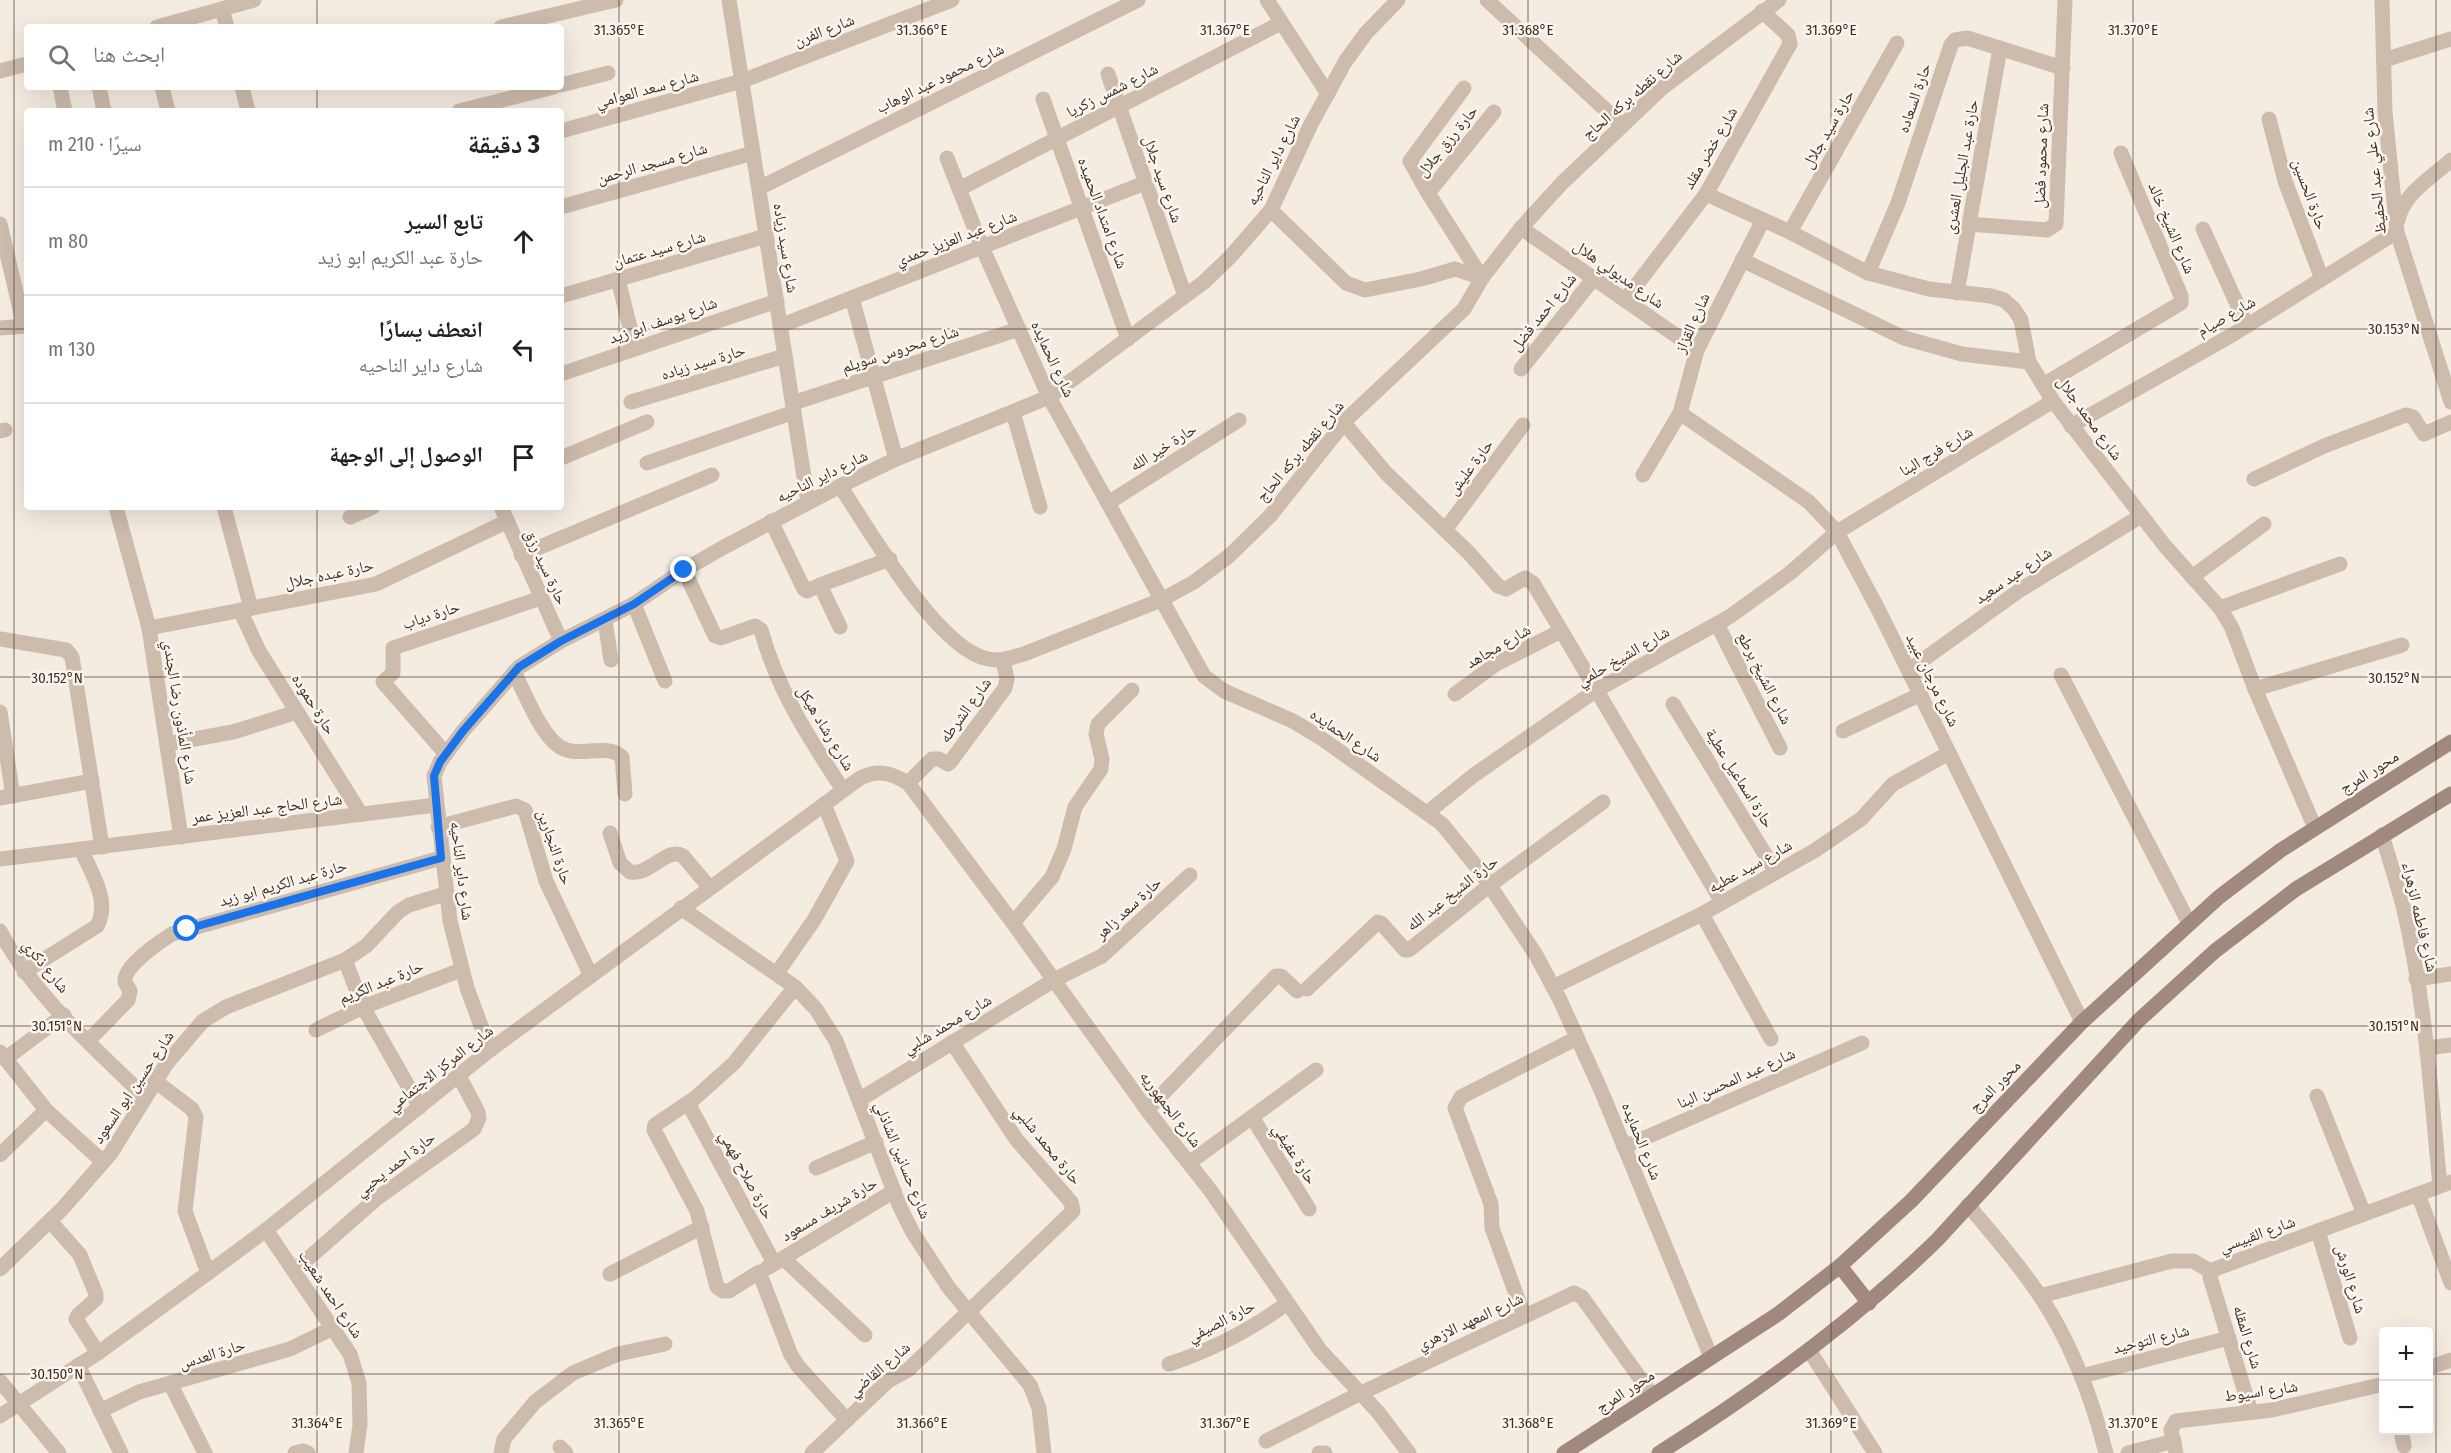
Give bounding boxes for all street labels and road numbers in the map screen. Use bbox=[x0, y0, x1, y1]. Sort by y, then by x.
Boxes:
street label: شارع الفرن bbox=[791, 10, 857, 51]
street label: شارع محمود عبد الوهاب bbox=[873, 39, 1007, 118]
street label: شارع نقطه بركه الحاج bbox=[1578, 46, 1687, 144]
street label: شارع شمس زكريا bbox=[1063, 59, 1161, 122]
street label: حارة السعاده bbox=[1893, 61, 1935, 135]
street label: شارع سعد العوامي bbox=[593, 66, 701, 115]
street label: حارة سيد جلال bbox=[1798, 86, 1859, 172]
street label: حارة عبد الجليل العشرى bbox=[1940, 98, 1983, 236]
street label: حارة رزق جلال bbox=[1412, 101, 1482, 181]
street label: شارع خضر مقلد bbox=[1679, 103, 1742, 193]
street label: شارع محمود فضل bbox=[2030, 103, 2053, 209]
street label: شارع علي عبد الحفيظ bbox=[2358, 106, 2393, 235]
street label: شارع داير الناحيه bbox=[1242, 111, 1305, 209]
street label: شارع سيد جلال bbox=[1138, 133, 1187, 226]
street label: شارع مسجد الرحمن bbox=[595, 138, 710, 189]
street label: شارع امتداد الحميده bbox=[1073, 155, 1132, 272]
street label: حارة الحسين bbox=[2287, 156, 2332, 232]
street label: شارع الشيخ خالد bbox=[2143, 179, 2200, 277]
street label: شارع سيد زياده bbox=[769, 202, 802, 294]
street label: شارع عبد العزيز حمدي bbox=[893, 206, 1020, 273]
street label: شارع سيد عتمان bbox=[610, 227, 708, 272]
street label: شارع مدبولي هلال bbox=[1568, 236, 1668, 315]
street label: شارع احمد فضل bbox=[1506, 269, 1581, 355]
street label: شارع القزاز bbox=[1670, 290, 1715, 357]
street label: شارع صيام bbox=[2193, 292, 2259, 341]
street label: شارع يوسف ابو زيد bbox=[606, 293, 720, 348]
street label: شارع الحمايده bbox=[1026, 318, 1079, 401]
street label: شارع محروس سويلم bbox=[839, 321, 961, 378]
street label: حارة سيد زياده bbox=[659, 340, 747, 384]
street label: شارع محمد جلال bbox=[2052, 372, 2127, 464]
street label: شارع نقطه بركه الحاج bbox=[1252, 396, 1349, 506]
street label: حارة خير الله bbox=[1126, 419, 1200, 475]
street label: شارع فرج البنا bbox=[1896, 422, 1977, 481]
street label: حارة عليش bbox=[1443, 435, 1498, 499]
street label: شارع داير الناحيه bbox=[773, 446, 871, 507]
street label: حارة سيد رزق bbox=[519, 526, 572, 608]
street label: شارع عبد سعيد bbox=[1971, 542, 2056, 609]
street label: حارة عبده جلال bbox=[283, 555, 376, 594]
street label: حارة دياب bbox=[400, 597, 462, 633]
street label: شارع مجاهد bbox=[1462, 620, 1534, 673]
street label: شارع الشيخ حلمي bbox=[1573, 622, 1674, 693]
street label: شارع الشيخ برطع bbox=[1733, 629, 1796, 728]
street label: شارع مرجان عبيد bbox=[1901, 630, 1964, 730]
street label: شارع المأذون رضا الجندي bbox=[156, 638, 201, 786]
street label: حارة حموده bbox=[288, 670, 340, 738]
street label: شارع الشرطه bbox=[935, 674, 996, 747]
street label: شارع رشاد هيكل bbox=[792, 682, 859, 775]
street label: شارع الحمايده bbox=[1306, 704, 1385, 767]
street label: حارة اسماعيل عطية bbox=[1701, 725, 1778, 832]
street label: محور المرج bbox=[2336, 747, 2402, 798]
street label: شارع الحاج عبد العزيز عمر bbox=[190, 789, 343, 828]
street label: حارة النجارين bbox=[532, 807, 577, 887]
street label: شارع داير الناحيه bbox=[446, 821, 477, 922]
street label: شارع سيد عطيه bbox=[1705, 835, 1796, 898]
street label: حارة الشيخ عبد الله bbox=[1402, 851, 1502, 935]
street label: حارة عبد الكريم ابو زيد bbox=[217, 856, 349, 911]
street label: شارع فاطمه الزهراء bbox=[2397, 860, 2442, 974]
street label: حارة سعد زاهر bbox=[1090, 872, 1165, 944]
street label: شارع ذكري bbox=[16, 935, 73, 999]
street label: حارة عبد الكريم bbox=[336, 956, 427, 1009]
street label: شارع محمد شلبي bbox=[899, 990, 996, 1061]
street label: شارع المركز الاجتماعي bbox=[383, 1021, 499, 1118]
street label: شارع حسين ابو السعود bbox=[88, 1027, 179, 1148]
street label: شارع عبد المحسن البنا bbox=[1674, 1043, 1798, 1113]
street label: محور المرج bbox=[1965, 1056, 2025, 1117]
street label: شارع الجمهوريه bbox=[1135, 1067, 1206, 1152]
street label: شارع حسانين الشاذلي bbox=[868, 1098, 935, 1223]
street label: شارع الحمايده bbox=[1617, 1099, 1666, 1183]
street label: حارة محمد شلبي bbox=[1008, 1101, 1086, 1190]
street label: حارة عفيفي bbox=[1266, 1120, 1321, 1189]
street label: حارة احمد يحيي bbox=[351, 1128, 441, 1203]
street label: حارة صلاح فهمي bbox=[713, 1128, 778, 1224]
street label: حارة شريف مسعود bbox=[778, 1173, 880, 1245]
street label: شارع القبيسي bbox=[2216, 1211, 2299, 1259]
street label: شارع الورش bbox=[2331, 1242, 2371, 1316]
street label: شارع احمد شعيب bbox=[294, 1246, 367, 1342]
street label: شارع المعهد الازهري bbox=[1414, 1288, 1527, 1357]
street label: حارة الصيفي bbox=[1184, 1296, 1259, 1349]
street label: شارع المقله bbox=[2228, 1303, 2267, 1371]
street label: شارع التوحيد bbox=[2111, 1320, 2191, 1359]
street label: حارة العدس bbox=[177, 1335, 248, 1374]
street label: شارع القاضي bbox=[844, 1338, 916, 1403]
street label: محور المرج bbox=[1592, 1365, 1658, 1418]
street label: شارع اسيوط bbox=[2223, 1376, 2299, 1407]

